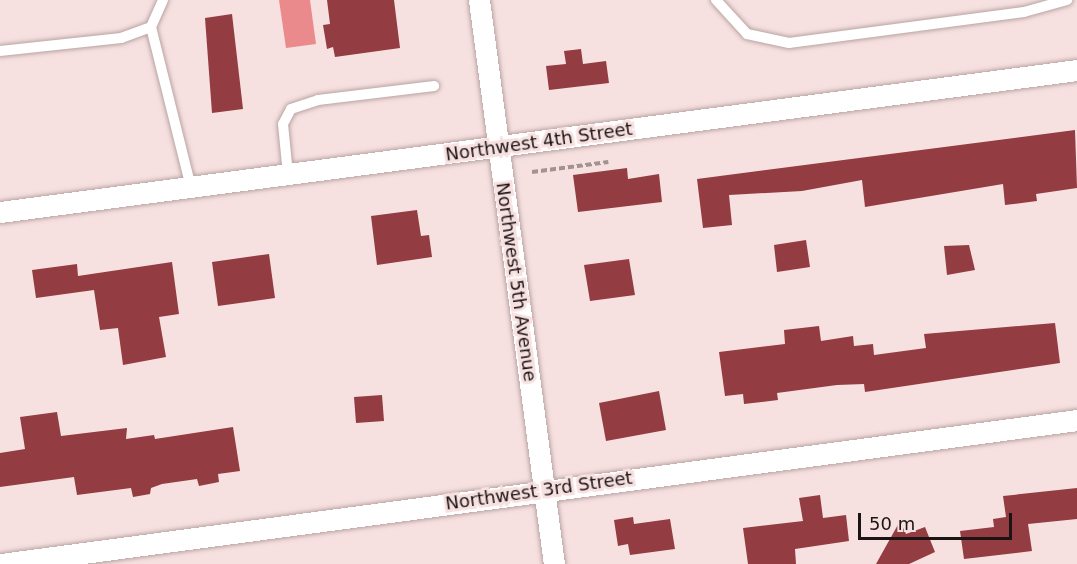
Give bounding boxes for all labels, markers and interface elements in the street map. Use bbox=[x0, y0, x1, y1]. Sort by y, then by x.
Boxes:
street label: Northwest 4th Street bbox=[444, 118, 634, 166]
street label: Northwest 5th Avenue bbox=[491, 181, 541, 383]
street label: Northwest 3rd Street bbox=[444, 467, 634, 515]
scale bar bbox=[861, 501, 1016, 539]
text: 50 m bbox=[869, 513, 915, 534]

